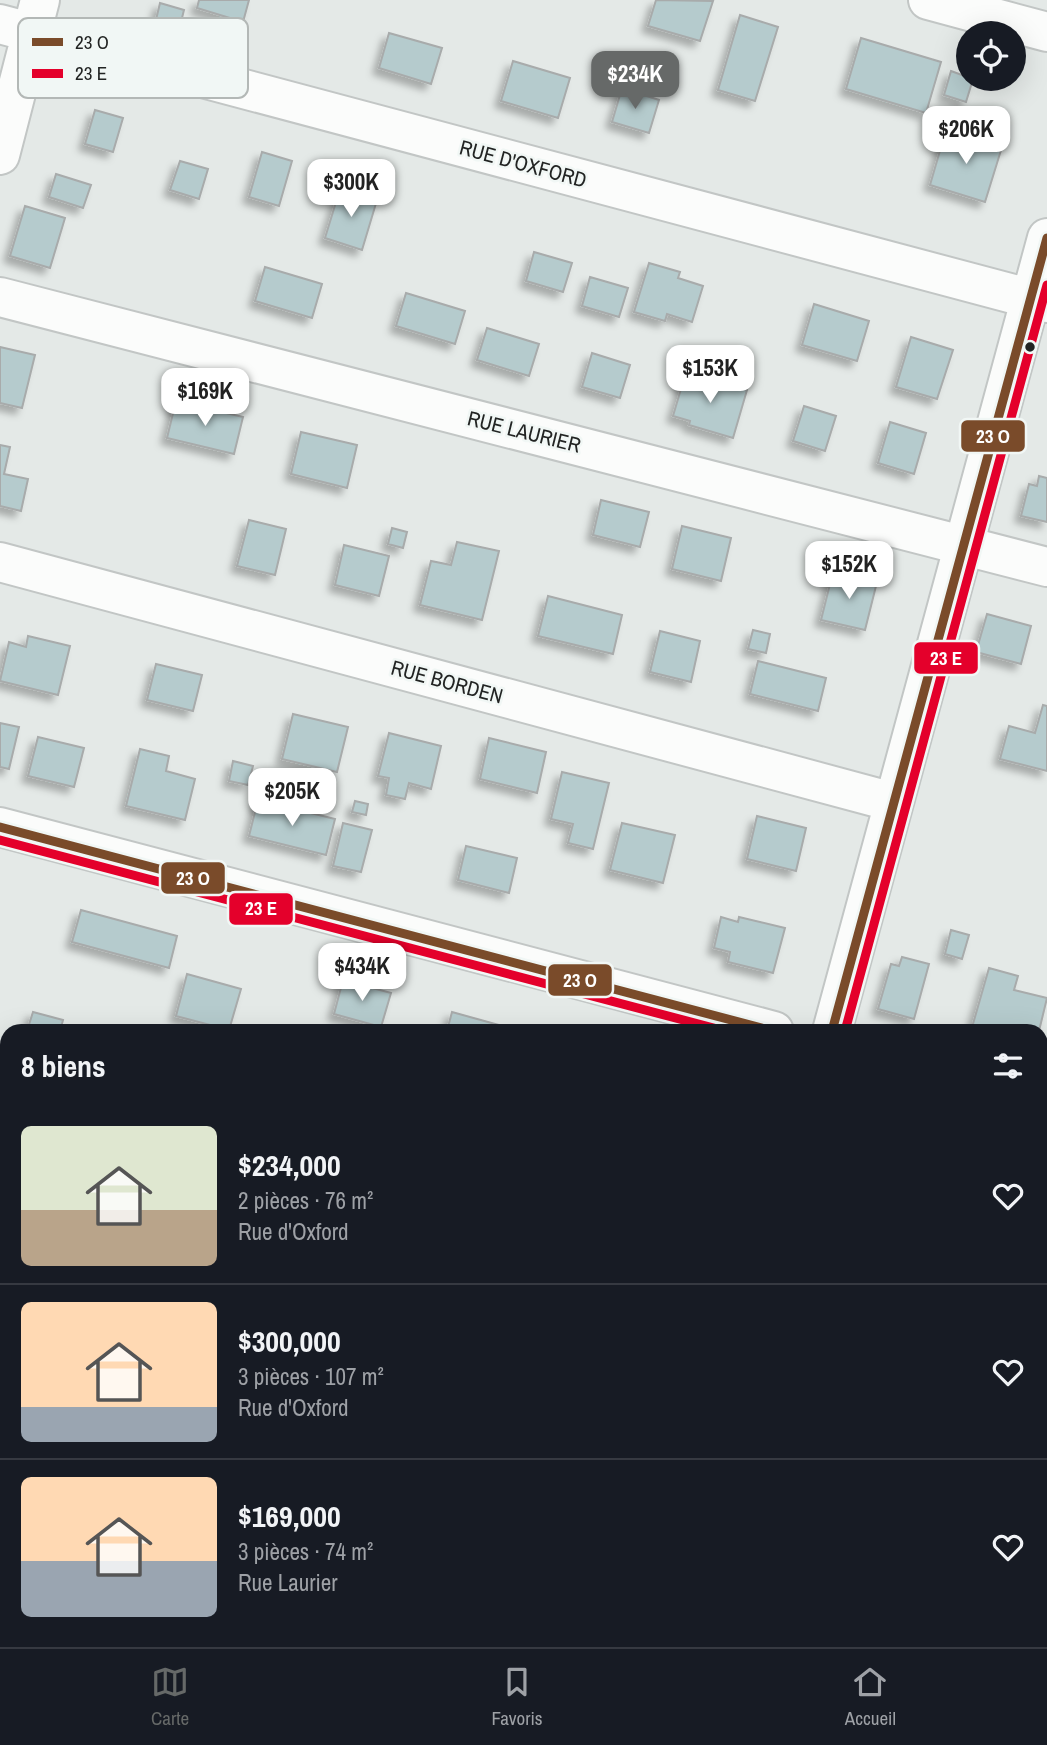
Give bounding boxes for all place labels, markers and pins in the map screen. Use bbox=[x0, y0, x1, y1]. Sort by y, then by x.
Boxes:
pin: $234K bbox=[586, 52, 684, 111]
pin: $206K bbox=[917, 106, 1015, 166]
pin: $300K bbox=[302, 160, 400, 219]
unlabelled marker bbox=[1023, 340, 1037, 354]
pin: $153K bbox=[661, 346, 759, 405]
pin: $169K bbox=[156, 368, 254, 428]
pin: $152K bbox=[800, 542, 898, 601]
pin: $205K bbox=[243, 768, 341, 828]
pin: $434K bbox=[313, 944, 411, 1003]

